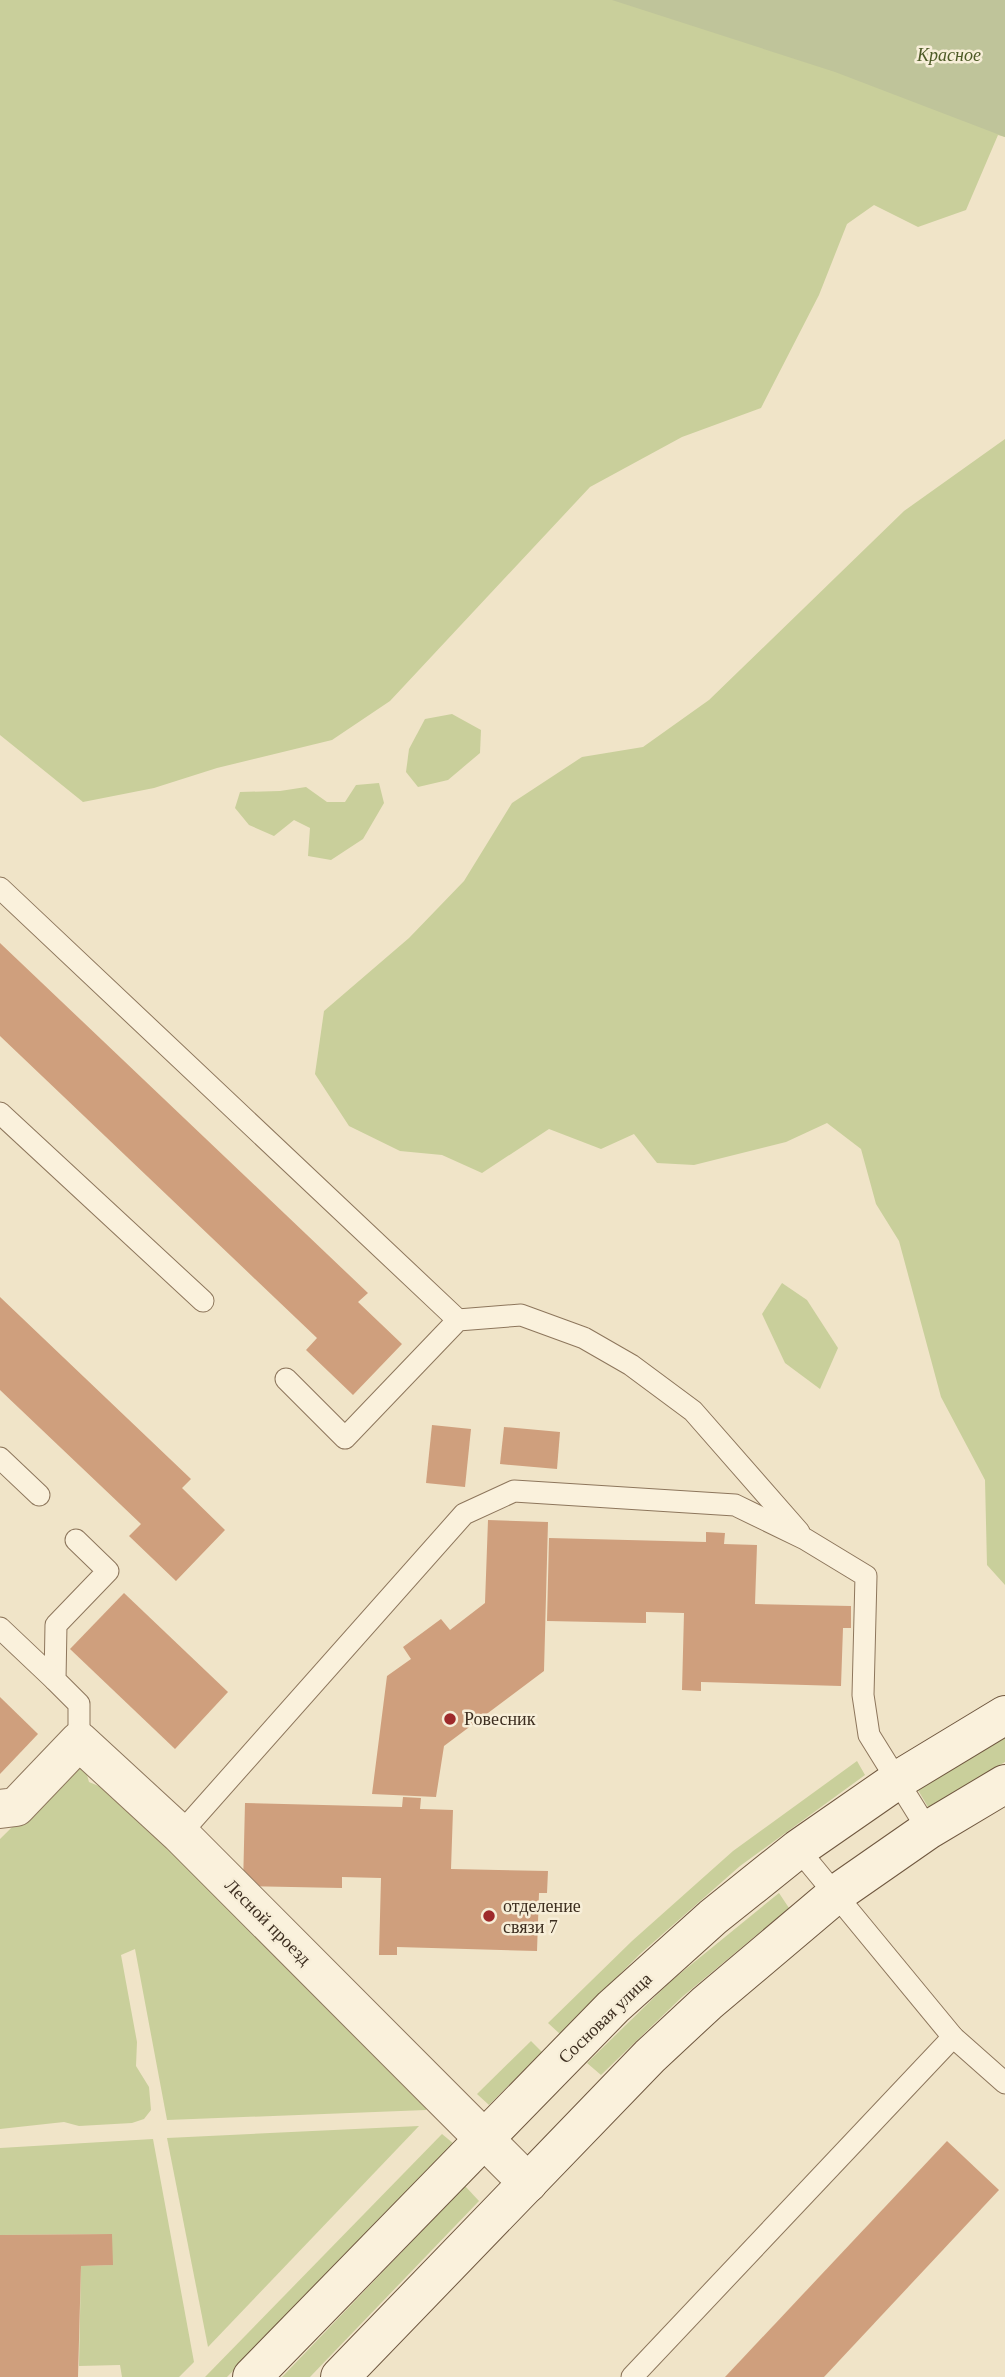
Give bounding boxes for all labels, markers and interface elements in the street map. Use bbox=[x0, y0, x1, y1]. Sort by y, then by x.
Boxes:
park label: Красное bbox=[916, 45, 981, 65]
place label: Ровесник bbox=[464, 1709, 536, 1729]
marker: Ровесник bbox=[442, 1711, 458, 1727]
street label: Лесной проезд bbox=[221, 1875, 315, 1969]
place label: отделение связи 7 bbox=[503, 1896, 581, 1937]
marker: отделение связи 7 bbox=[481, 1908, 497, 1924]
street label: Сосновая улица bbox=[554, 1969, 656, 2067]

